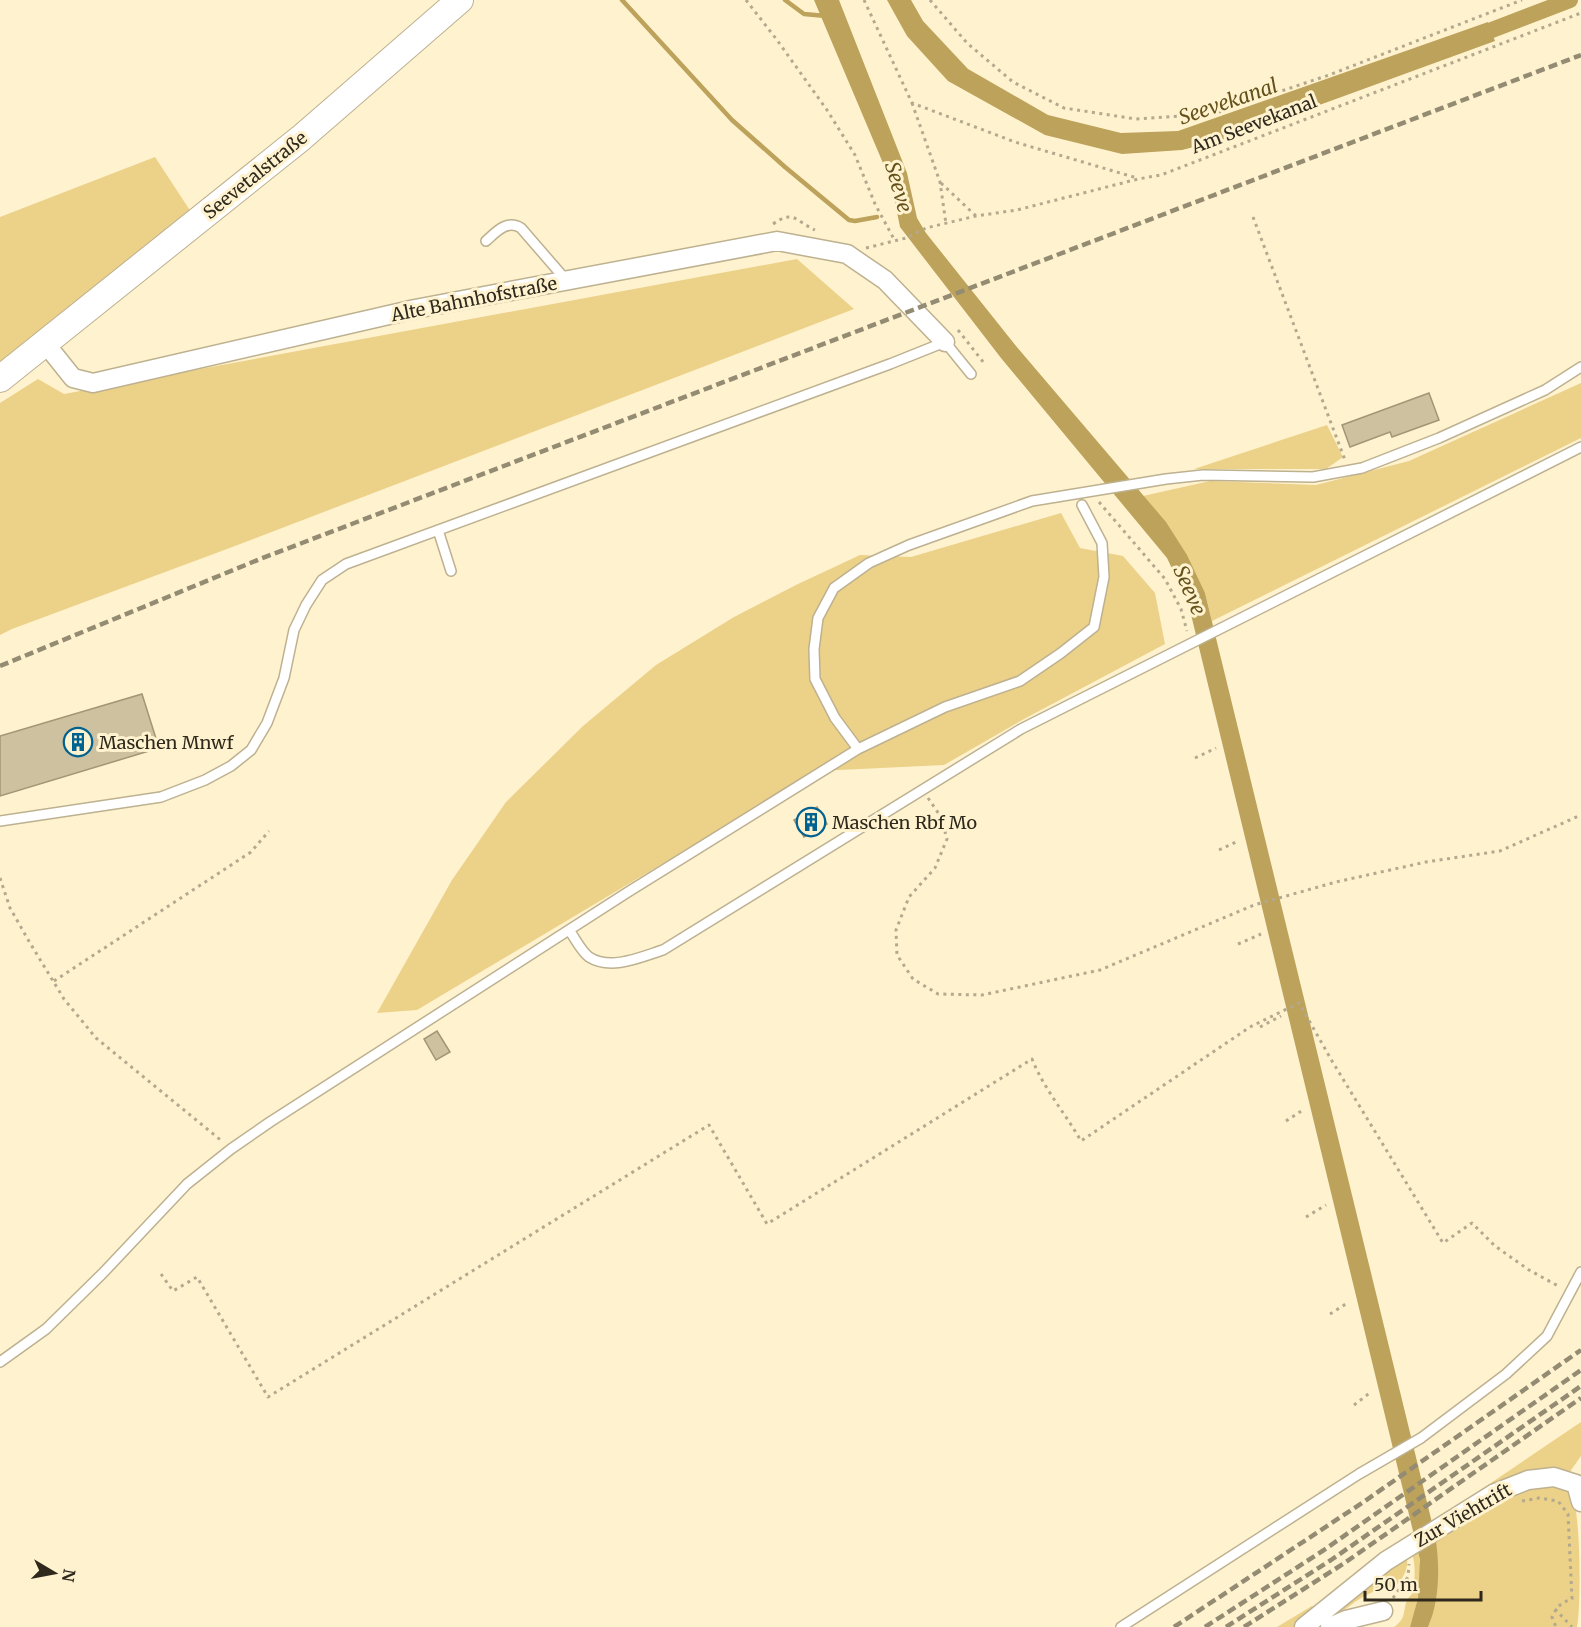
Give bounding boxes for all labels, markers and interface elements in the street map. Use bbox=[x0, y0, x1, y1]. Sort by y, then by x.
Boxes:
water label: Seevekanal bbox=[1175, 72, 1281, 130]
street label: Am Seevekanal bbox=[1187, 89, 1321, 159]
street label: Seevetalstraße bbox=[198, 126, 312, 224]
water label: Seeve bbox=[880, 159, 918, 215]
street label: Alte Bahnhofstraße bbox=[388, 272, 559, 327]
water label: Seeve bbox=[1168, 561, 1212, 619]
building icon: Maschen Mnwf bbox=[62, 726, 94, 758]
place label: Maschen Mnwf bbox=[99, 731, 234, 754]
building icon: Maschen Rbf Mo bbox=[795, 806, 827, 838]
place label: Maschen Rbf Mo bbox=[832, 811, 977, 834]
street label: Zur Viehtrift bbox=[1410, 1478, 1516, 1552]
north arrow bbox=[24, 1543, 84, 1603]
scale bar bbox=[1365, 1564, 1480, 1602]
text: N bbox=[58, 1568, 80, 1584]
text: 50 m bbox=[1374, 1573, 1418, 1596]

